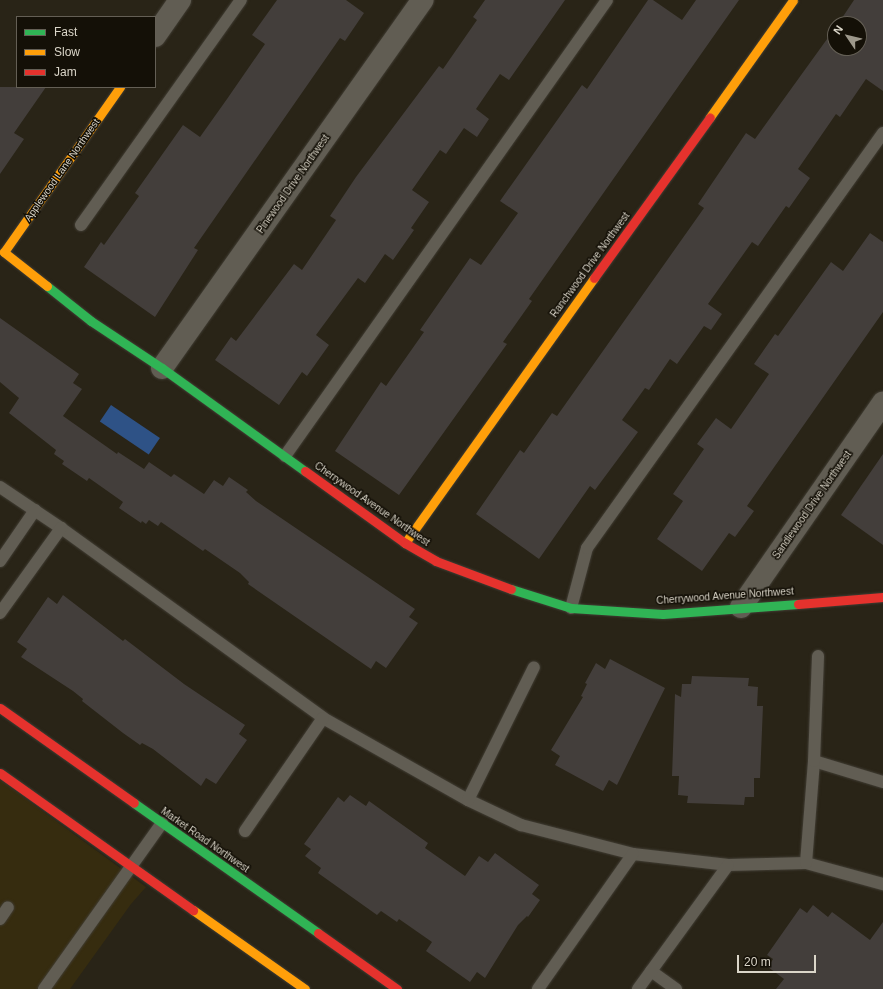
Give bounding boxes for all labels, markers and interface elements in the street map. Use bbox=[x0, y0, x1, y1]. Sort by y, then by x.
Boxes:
legend bbox=[16, 16, 156, 88]
north arrow bbox=[827, 16, 867, 56]
text: N bbox=[831, 23, 845, 36]
text: Fast bbox=[54, 25, 77, 39]
text: Slow bbox=[54, 45, 80, 59]
text: Jam bbox=[54, 65, 77, 79]
street label: Applewood Lane Northwest bbox=[22, 116, 102, 224]
street label: Pinewood Drive Northwest bbox=[254, 132, 332, 236]
street label: Ranchwood Drive Northwest bbox=[548, 210, 632, 320]
street label: Sandlewood Drive Northwest bbox=[770, 449, 854, 561]
street label: Cherrywood Avenue Northwest bbox=[312, 459, 432, 549]
street label: Cherrywood Avenue Northwest bbox=[656, 585, 794, 607]
street label: Market Road Northwest bbox=[159, 805, 251, 875]
scale bar bbox=[739, 947, 818, 973]
text: 20 m bbox=[744, 955, 771, 969]

